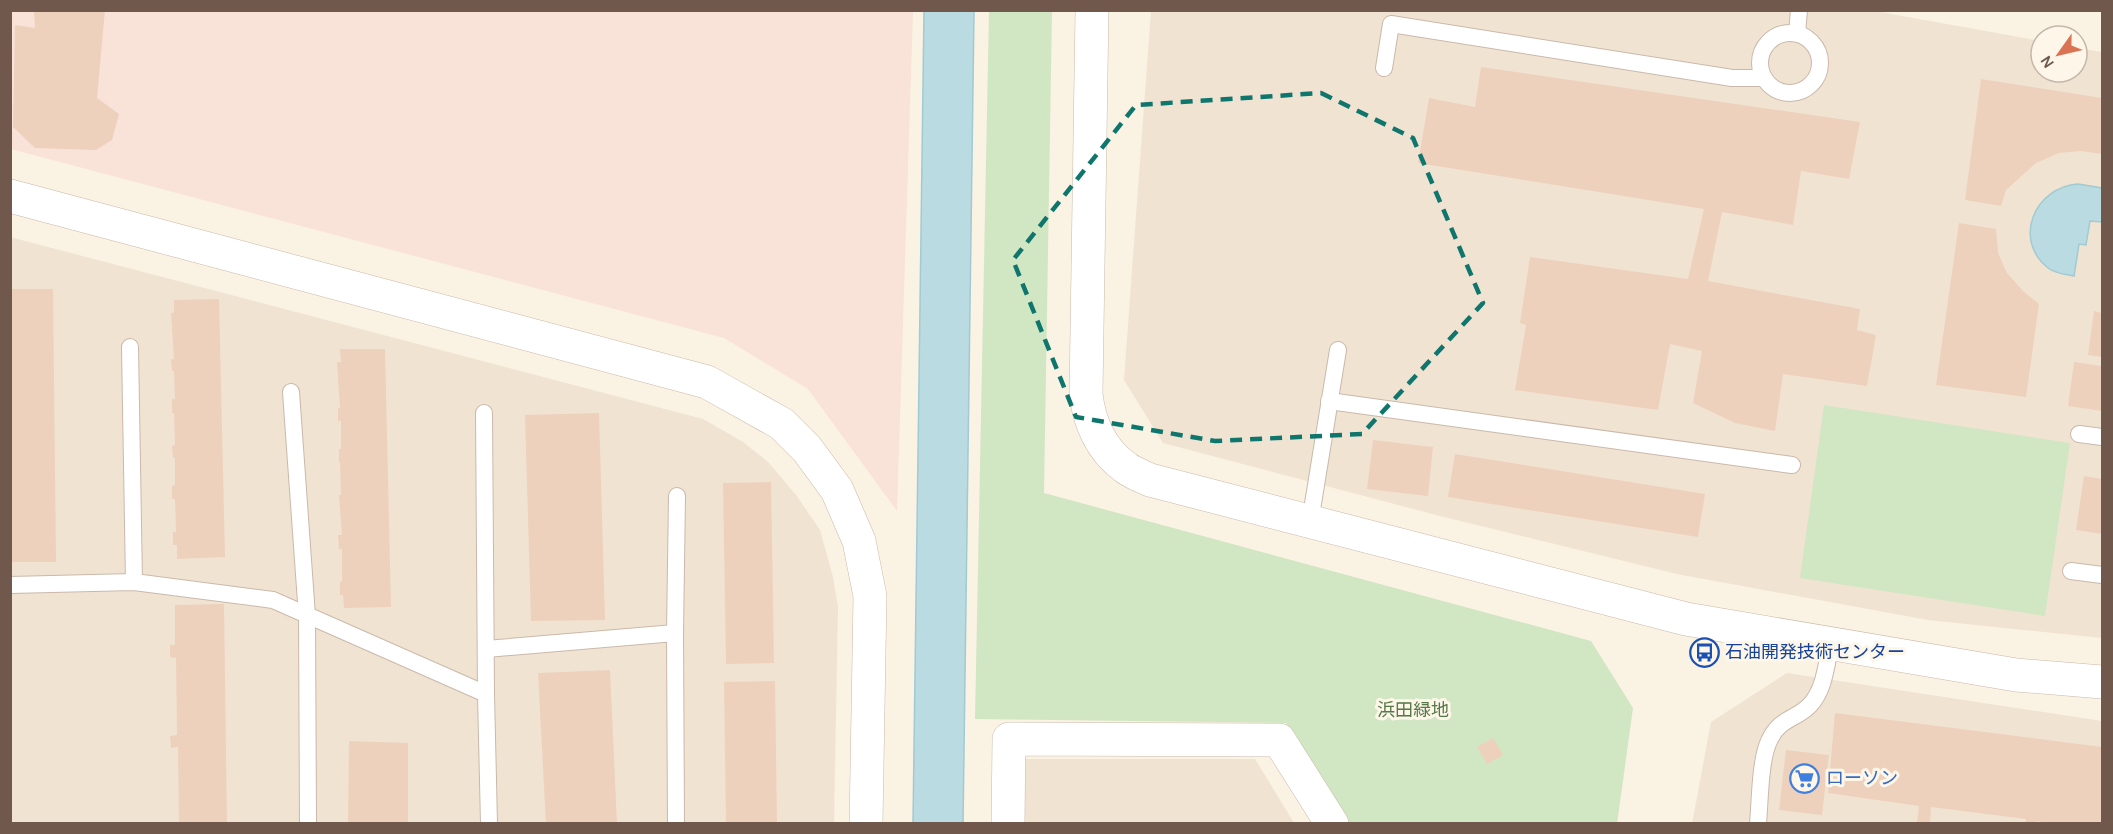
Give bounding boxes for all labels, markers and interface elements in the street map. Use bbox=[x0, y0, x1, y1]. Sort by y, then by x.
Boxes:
north arrow bbox=[2029, 24, 2089, 84]
text: N bbox=[2036, 52, 2058, 72]
bus stop icon: 石油開発技術センター bbox=[1688, 636, 1720, 668]
place label: 石油開発技術センター bbox=[1725, 641, 1905, 663]
park label: 浜田緑地 bbox=[1377, 699, 1449, 721]
supermarket icon: ローソン bbox=[1789, 762, 1821, 794]
place label: ローソン bbox=[1826, 767, 1898, 789]

